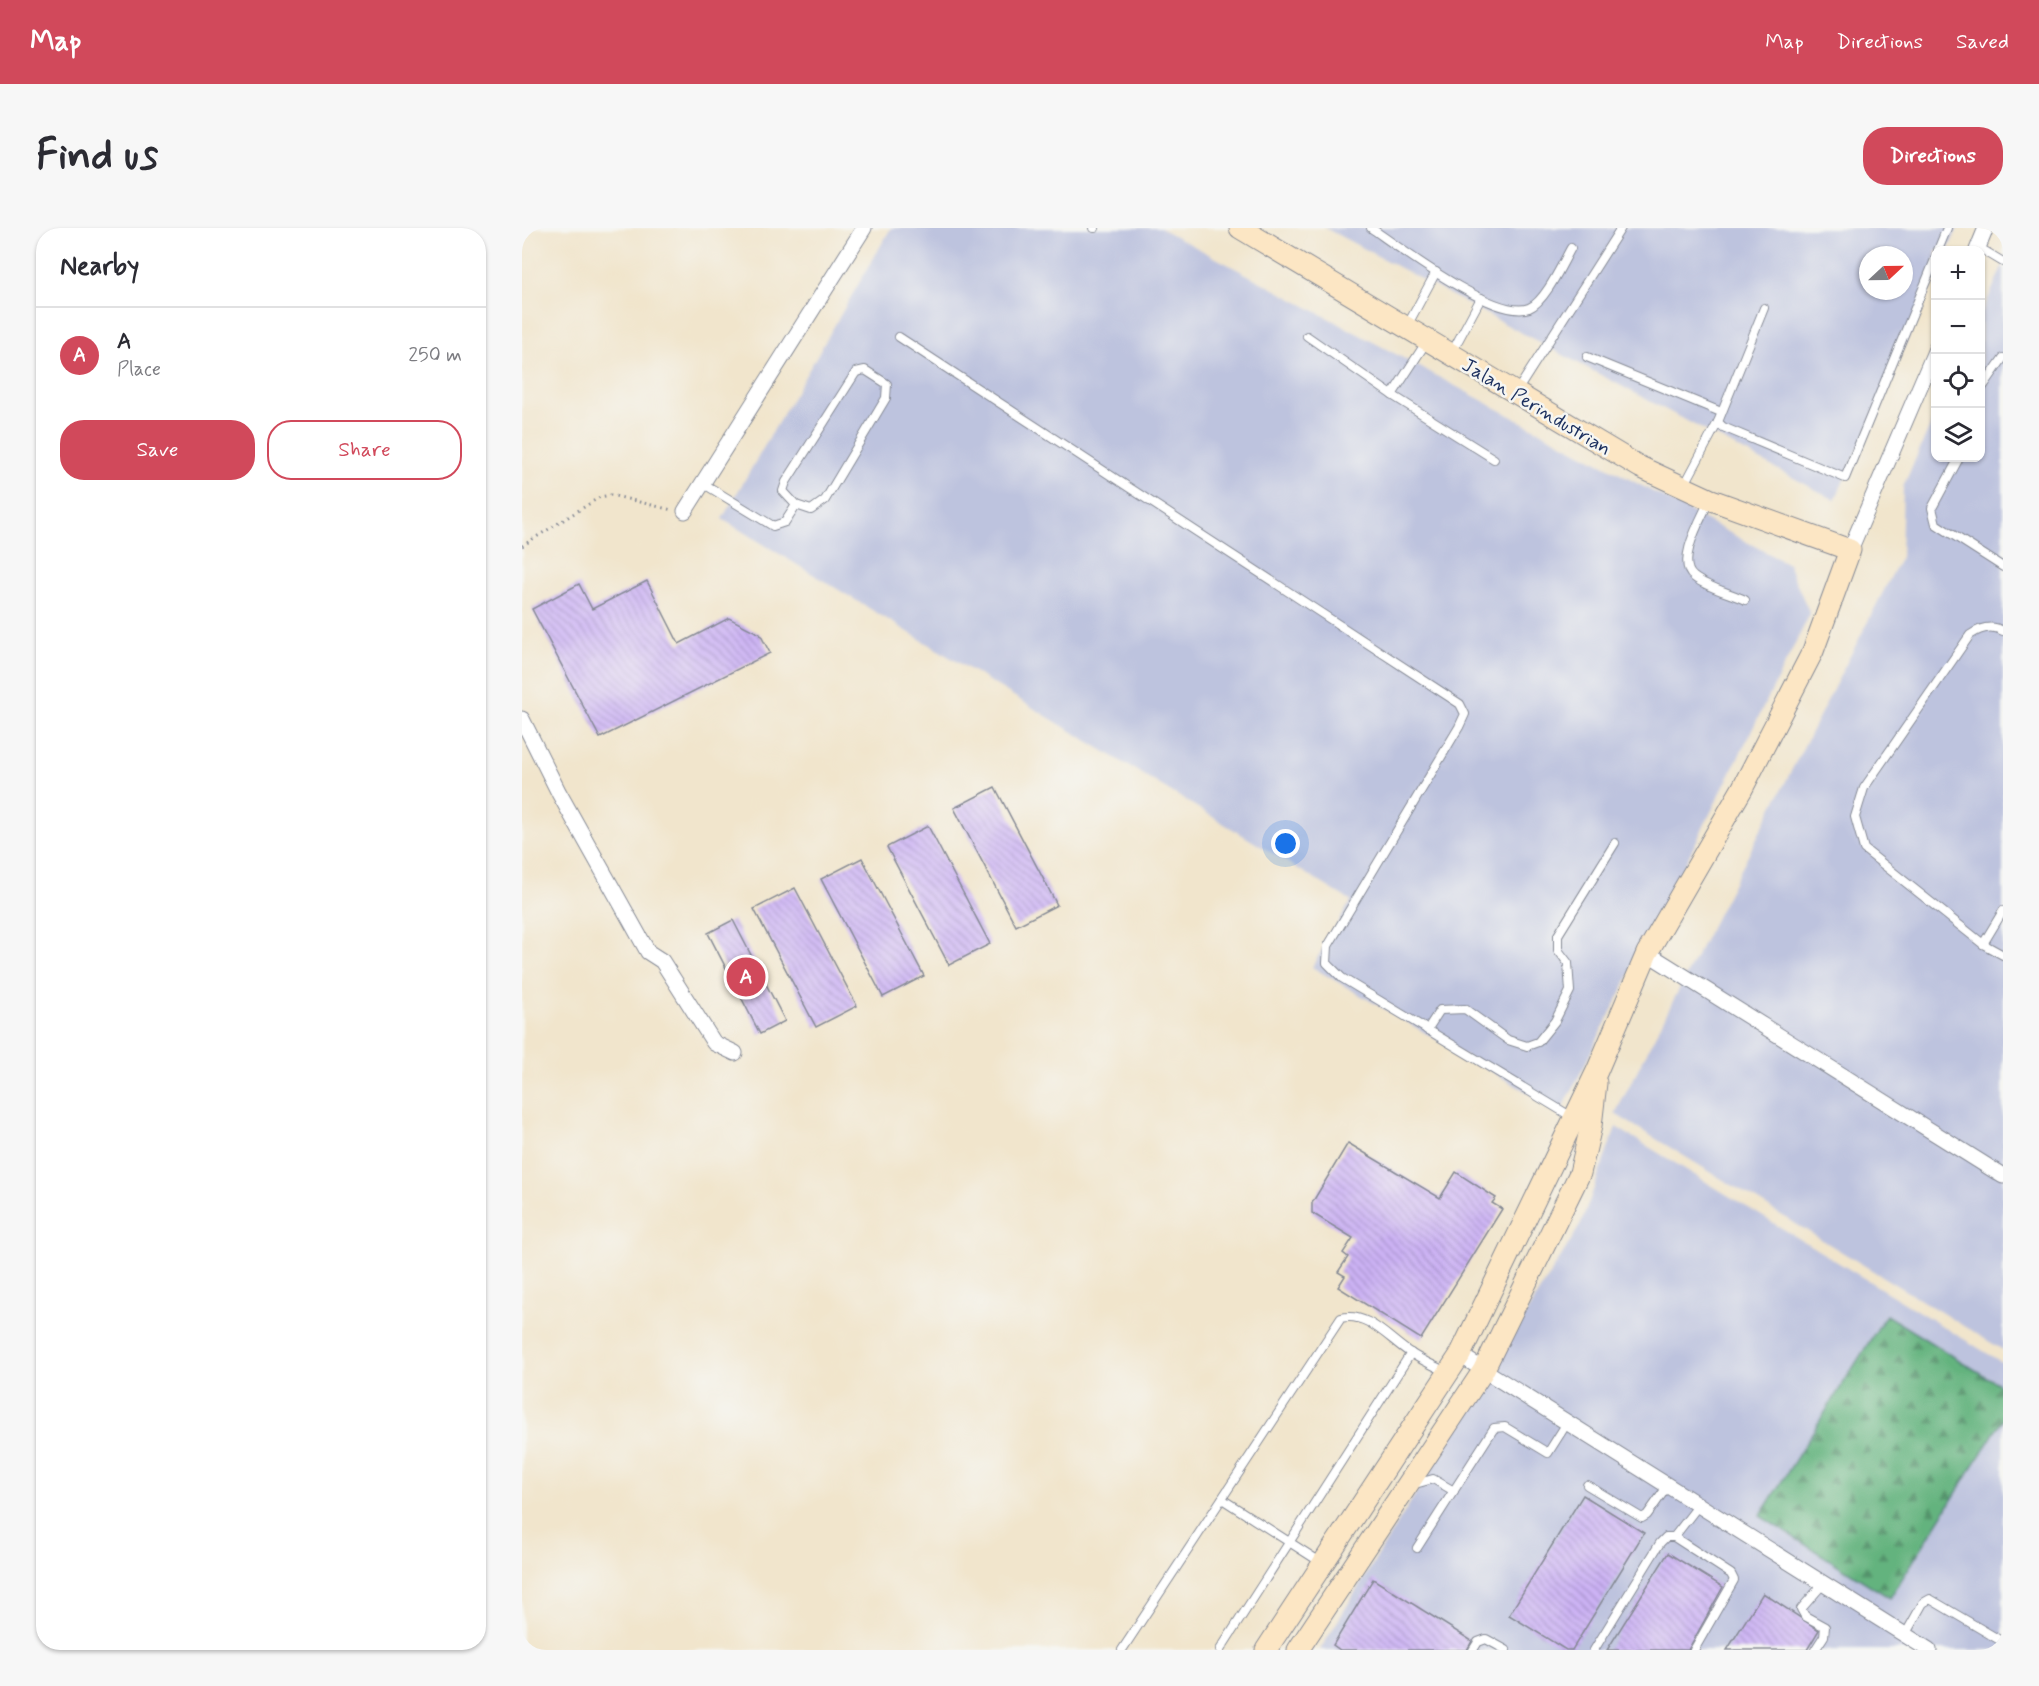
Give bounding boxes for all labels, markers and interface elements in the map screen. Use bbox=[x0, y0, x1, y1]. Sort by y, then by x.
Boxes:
text: Map bbox=[30, 24, 81, 61]
text: Map bbox=[1765, 28, 1804, 56]
text: Directions bbox=[1837, 28, 1923, 56]
text: Saved bbox=[1956, 28, 2009, 56]
button: Directions bbox=[1863, 127, 2003, 185]
text: Find us bbox=[36, 129, 158, 184]
north arrow bbox=[1859, 246, 1913, 300]
map controls bbox=[1931, 246, 1985, 462]
button: + bbox=[1931, 246, 1985, 300]
text: Nearby bbox=[60, 250, 139, 284]
button: − bbox=[1931, 300, 1985, 354]
text: A bbox=[117, 328, 131, 356]
text: A bbox=[73, 342, 86, 369]
text: 250 m bbox=[408, 342, 462, 369]
street label: Jalan Perindustrian bbox=[1457, 352, 1616, 463]
button: locate bbox=[1931, 354, 1985, 408]
text: Place bbox=[117, 356, 161, 383]
button: layers bbox=[1931, 408, 1985, 462]
button: Save bbox=[60, 420, 255, 480]
button: Share bbox=[267, 420, 462, 480]
your location bbox=[1271, 829, 1300, 858]
pin: A bbox=[726, 954, 766, 999]

